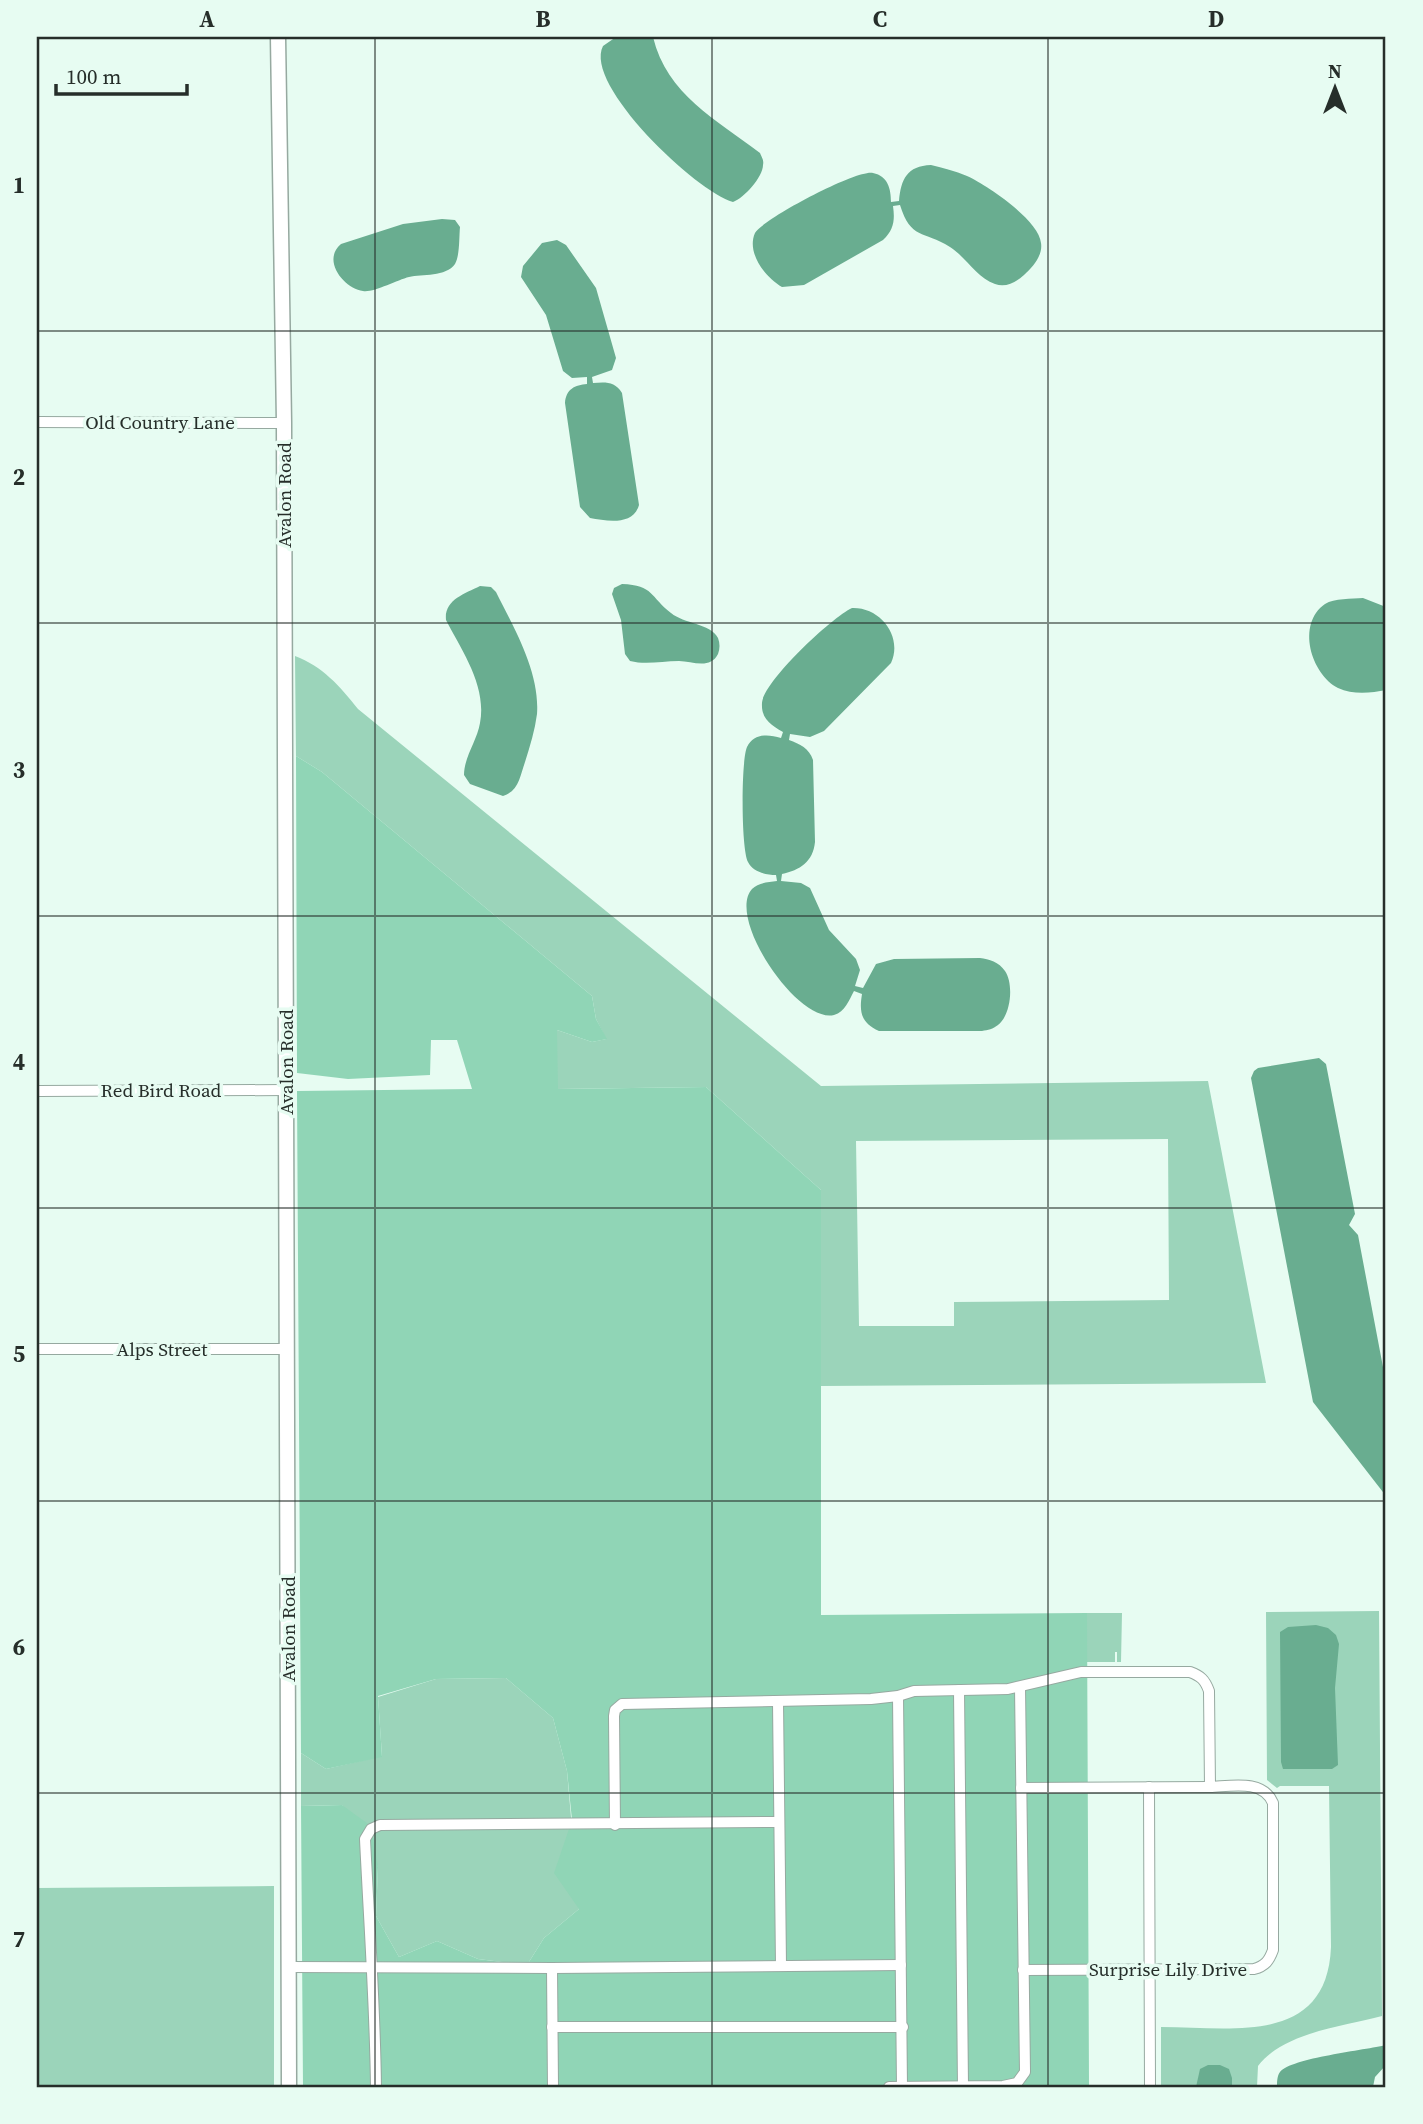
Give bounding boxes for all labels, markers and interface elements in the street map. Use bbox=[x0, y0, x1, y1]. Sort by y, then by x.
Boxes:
text: A bbox=[199, 3, 215, 35]
text: B bbox=[536, 3, 551, 35]
text: C bbox=[873, 3, 887, 35]
text: D bbox=[1208, 3, 1224, 35]
scale bar bbox=[56, 52, 187, 96]
north arrow bbox=[1300, 52, 1370, 122]
text: N bbox=[1328, 58, 1342, 84]
text: 100 m bbox=[66, 62, 121, 91]
text: 1 bbox=[13, 169, 25, 201]
street label: Old Country Lane bbox=[85, 409, 235, 435]
street label: Avalon Road bbox=[271, 442, 297, 548]
text: 2 bbox=[13, 461, 25, 493]
text: 3 bbox=[13, 754, 25, 786]
street label: Avalon Road bbox=[273, 1009, 299, 1115]
text: 4 bbox=[13, 1046, 25, 1078]
street label: Red Bird Road bbox=[101, 1077, 222, 1103]
street label: Alps Street bbox=[117, 1336, 208, 1362]
text: 5 bbox=[13, 1338, 25, 1370]
street label: Avalon Road bbox=[275, 1576, 301, 1682]
text: 6 bbox=[13, 1631, 25, 1663]
text: 7 bbox=[13, 1923, 25, 1955]
street label: Surprise Lily Drive bbox=[1089, 1956, 1247, 1982]

